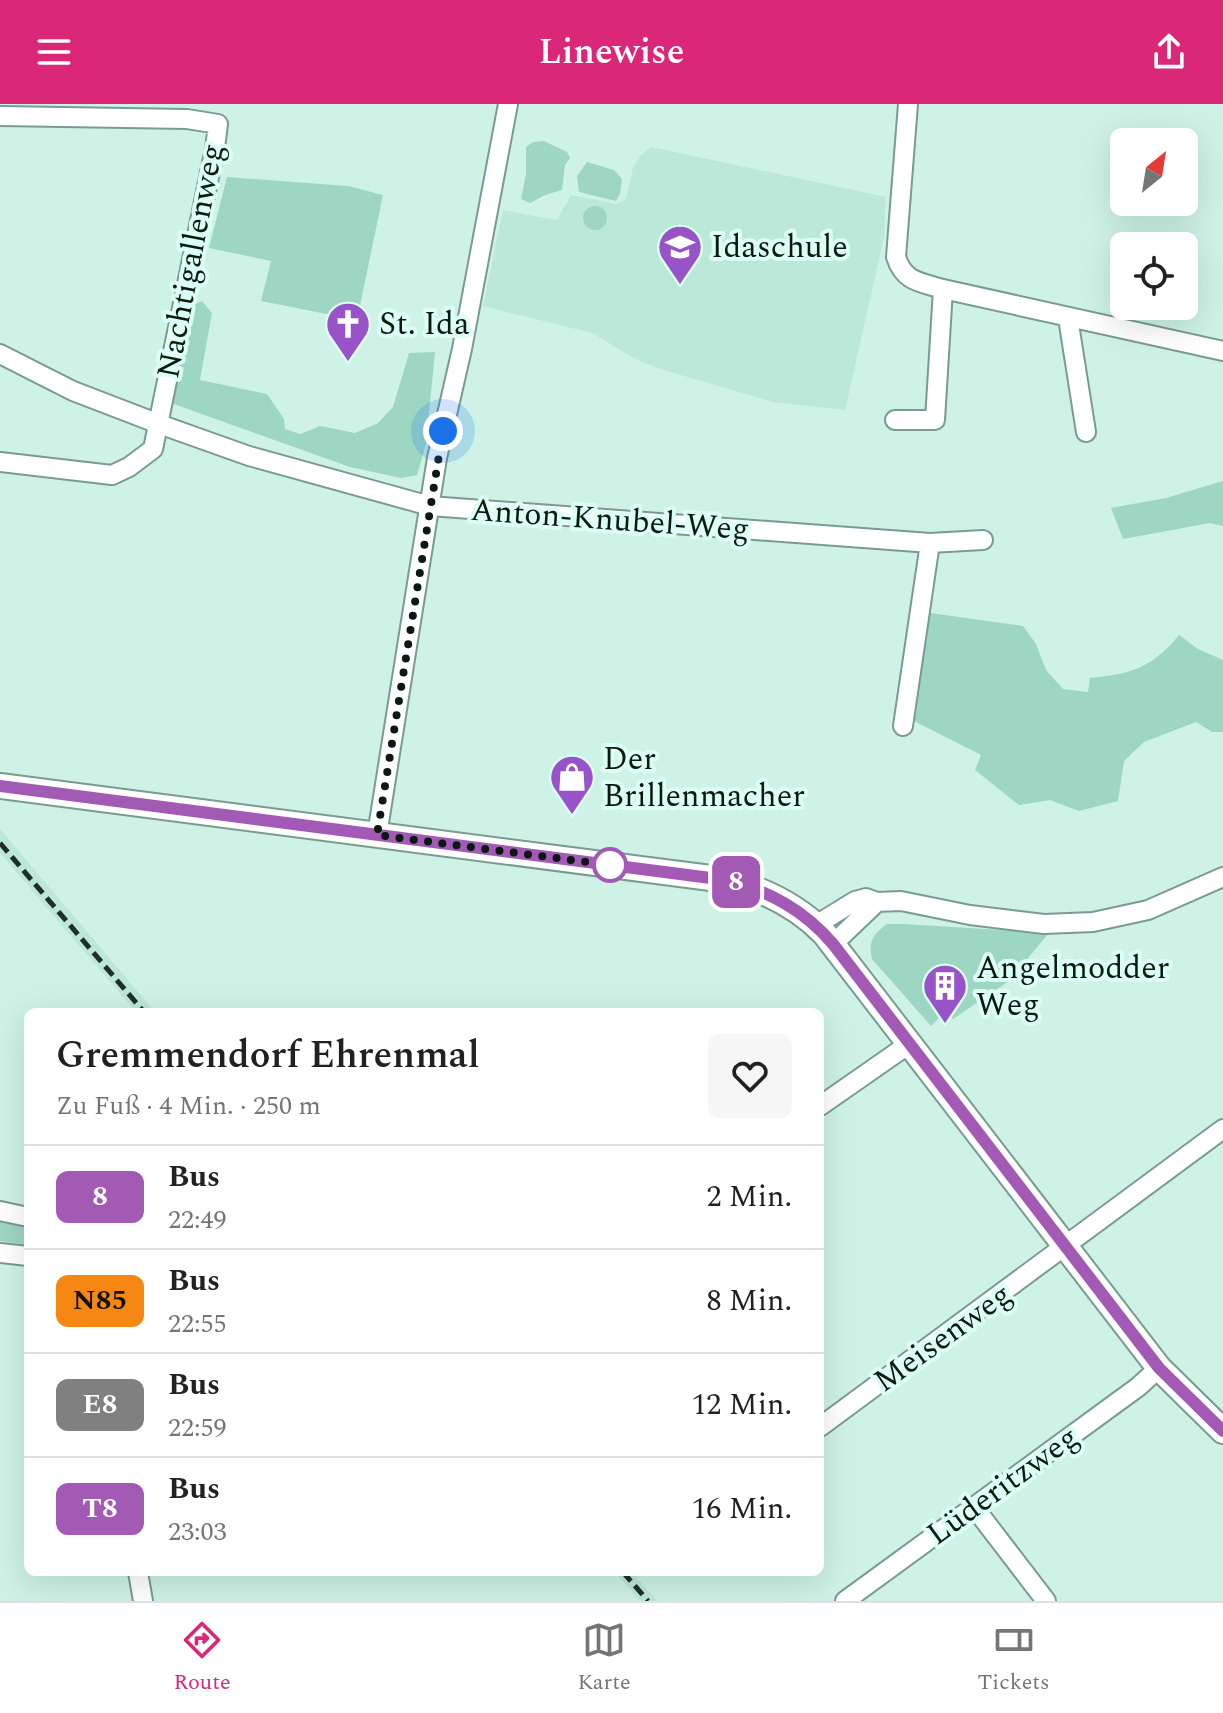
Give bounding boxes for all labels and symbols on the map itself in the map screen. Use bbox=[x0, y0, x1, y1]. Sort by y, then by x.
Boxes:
north arrow bbox=[1110, 128, 1198, 216]
street label: Nachtigallenweg bbox=[144, 139, 238, 383]
school or university icon: Idaschule bbox=[656, 223, 704, 286]
place label: Idaschule bbox=[711, 223, 848, 272]
church icon: St. Ida bbox=[324, 300, 372, 363]
place label: St. Ida bbox=[379, 300, 470, 349]
your location bbox=[423, 411, 463, 451]
street label: Anton-Knubel-Weg bbox=[469, 486, 751, 554]
place label: Der Brillenmacher bbox=[603, 735, 805, 821]
shop icon: Der Brillenmacher bbox=[548, 753, 596, 816]
unlabelled marker bbox=[593, 848, 627, 882]
line badge: 8 bbox=[710, 856, 762, 908]
place label: Angelmodder Weg bbox=[976, 944, 1169, 1030]
building icon: Angelmodder Weg bbox=[921, 962, 969, 1025]
street label: Meisenweg bbox=[864, 1271, 1022, 1405]
street label: Lüderitzweg bbox=[917, 1414, 1089, 1558]

